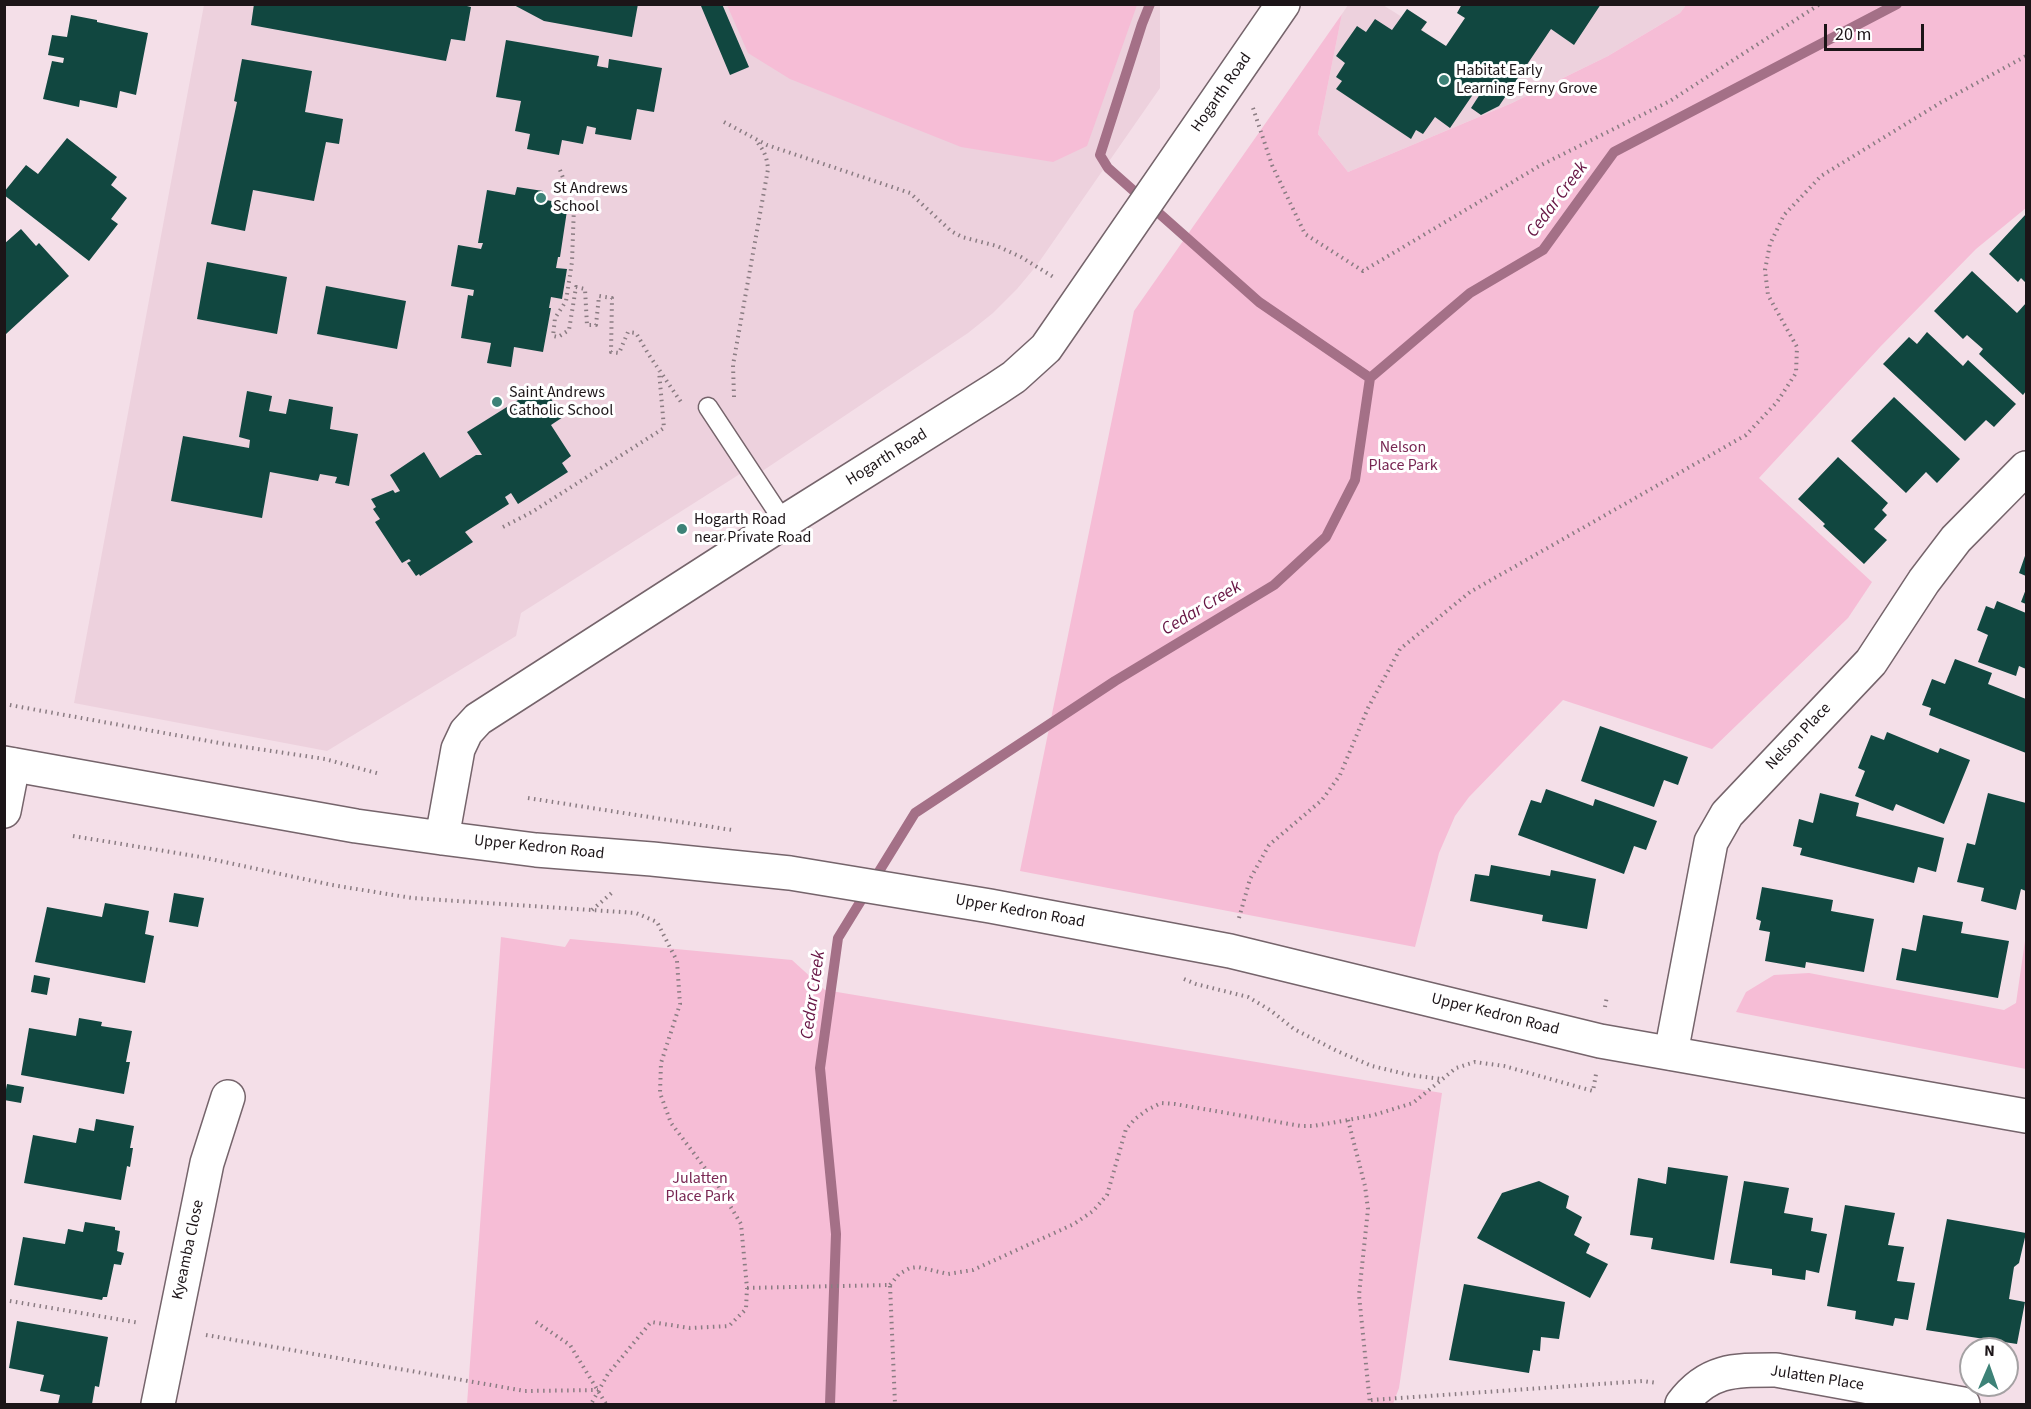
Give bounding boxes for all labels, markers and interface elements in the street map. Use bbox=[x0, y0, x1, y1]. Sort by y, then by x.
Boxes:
scale bar bbox=[1827, 12, 1928, 50]
text: 20 m bbox=[1835, 22, 1871, 47]
street label: Hogarth Road bbox=[1188, 50, 1256, 136]
place label: Habitat Early Learning Ferny Grove bbox=[1456, 61, 1597, 99]
marker: Habitat Early Learning Ferny Grove bbox=[1437, 73, 1451, 87]
water label: Cedar Creek bbox=[1523, 158, 1593, 242]
place label: St Andrews School bbox=[553, 179, 628, 217]
marker: St Andrews School bbox=[534, 191, 548, 205]
place label: Saint Andrews Catholic School bbox=[509, 383, 613, 421]
marker: Saint Andrews Catholic School bbox=[490, 395, 504, 409]
street label: Hogarth Road bbox=[843, 425, 931, 491]
park label: Nelson Place Park bbox=[1368, 438, 1438, 476]
place label: Hogarth Road near Private Road bbox=[694, 510, 811, 548]
marker: Hogarth Road near Private Road bbox=[675, 522, 689, 536]
water label: Cedar Creek bbox=[1158, 577, 1246, 641]
street label: Nelson Place bbox=[1762, 699, 1836, 775]
street label: Upper Kedron Road bbox=[473, 832, 605, 864]
street label: Upper Kedron Road bbox=[954, 891, 1086, 933]
water label: Cedar Creek bbox=[797, 949, 831, 1041]
street label: Upper Kedron Road bbox=[1429, 990, 1561, 1040]
park label: Julatten Place Park bbox=[665, 1169, 735, 1207]
street label: Kyeamba Close bbox=[169, 1198, 209, 1302]
north arrow bbox=[1959, 1337, 2019, 1397]
text: N bbox=[1984, 1340, 1995, 1362]
street label: Julatten Place bbox=[1769, 1362, 1865, 1396]

